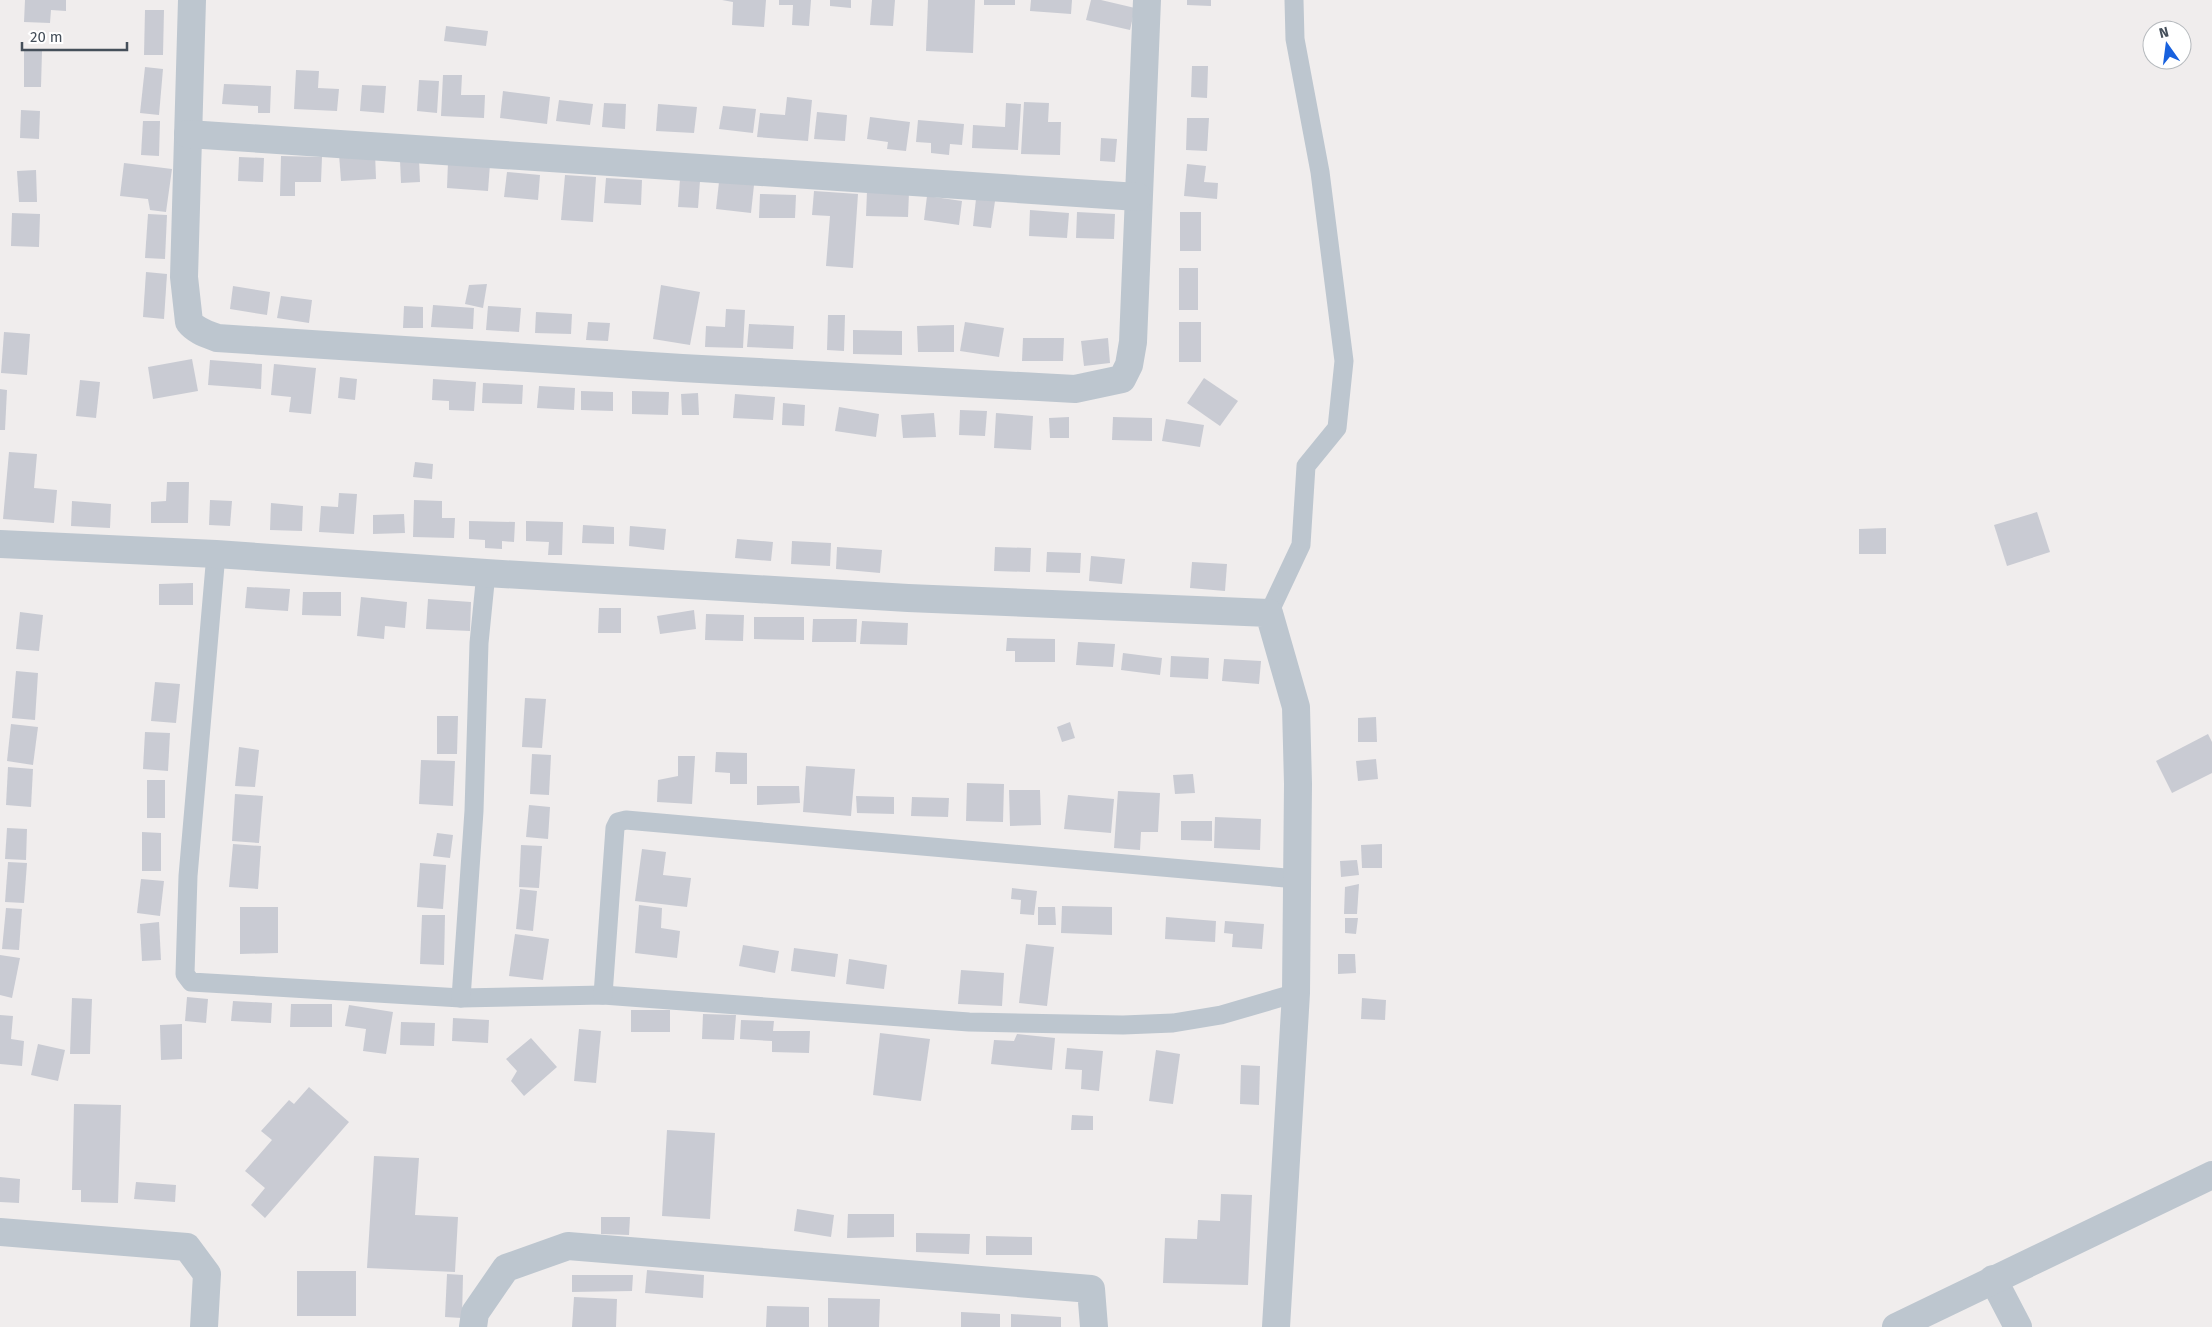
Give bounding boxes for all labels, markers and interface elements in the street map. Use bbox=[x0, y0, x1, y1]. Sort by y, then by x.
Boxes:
scale bar bbox=[22, 20, 128, 52]
north arrow bbox=[2142, 20, 2192, 70]
text: N bbox=[2157, 23, 2171, 42]
text: 20 m bbox=[30, 28, 63, 46]

